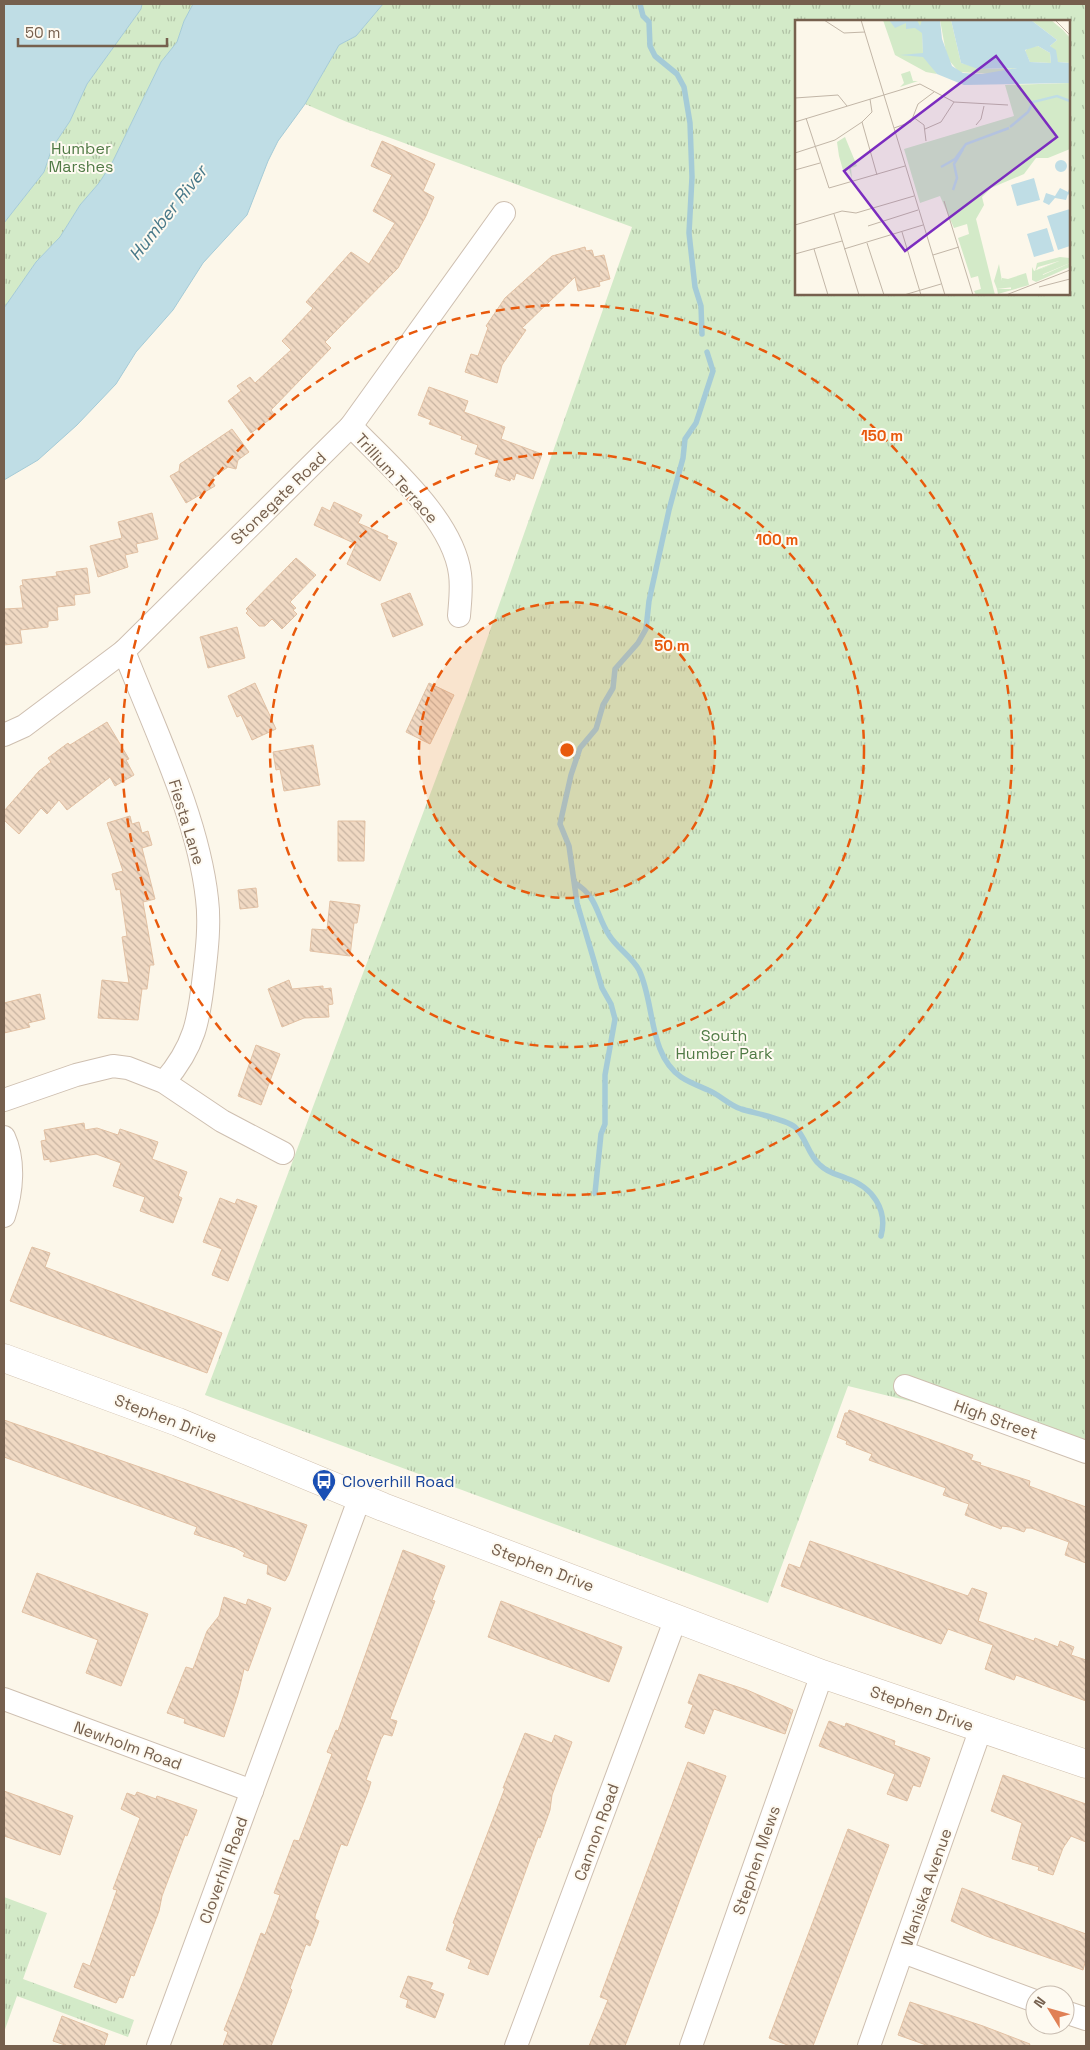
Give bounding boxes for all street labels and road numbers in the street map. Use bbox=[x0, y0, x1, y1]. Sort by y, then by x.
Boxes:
street label: Trillium Terrace bbox=[351, 429, 443, 528]
street label: Stonegate Road bbox=[226, 447, 331, 549]
street label: Fiesta Lane bbox=[164, 777, 209, 867]
street label: Stephen Drive bbox=[112, 1389, 220, 1448]
street label: High Street bbox=[951, 1395, 1041, 1444]
street label: Stephen Drive bbox=[489, 1538, 597, 1597]
street label: Stephen Drive bbox=[867, 1681, 976, 1736]
street label: Newholm Road bbox=[71, 1716, 185, 1775]
street label: Cannon Road bbox=[569, 1781, 624, 1884]
street label: Stephen Mews bbox=[728, 1803, 785, 1918]
street label: Cloverhill Road bbox=[194, 1814, 253, 1927]
street label: Waniska Avenue bbox=[896, 1825, 956, 1949]

